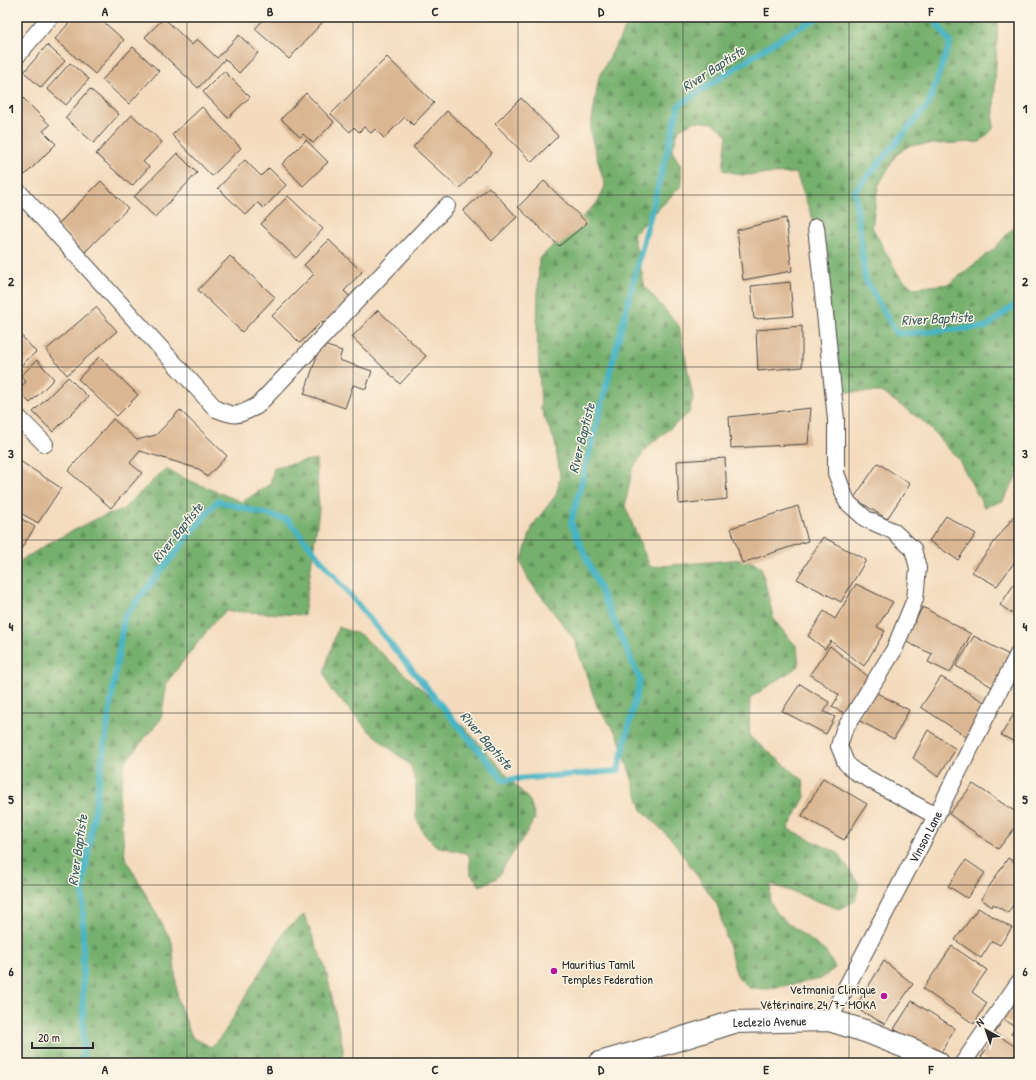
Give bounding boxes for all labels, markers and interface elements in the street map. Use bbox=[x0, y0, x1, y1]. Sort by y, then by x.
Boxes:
text: A bbox=[102, 2, 109, 20]
text: B bbox=[267, 2, 274, 20]
text: C bbox=[431, 2, 439, 20]
text: D bbox=[598, 2, 605, 20]
text: E bbox=[763, 2, 769, 20]
text: F bbox=[928, 2, 935, 20]
water label: River Baptiste bbox=[678, 40, 750, 96]
text: 1 bbox=[9, 99, 14, 117]
text: 1 bbox=[1023, 99, 1028, 117]
text: 2 bbox=[8, 272, 15, 290]
text: 2 bbox=[1022, 272, 1029, 290]
water label: River Baptiste bbox=[901, 307, 975, 330]
water label: River Baptiste bbox=[563, 400, 600, 475]
text: 3 bbox=[8, 444, 14, 462]
text: 3 bbox=[1022, 444, 1028, 462]
water label: River Baptiste bbox=[147, 497, 209, 566]
text: 4 bbox=[9, 617, 14, 635]
text: 4 bbox=[1023, 617, 1028, 635]
water label: River Baptiste bbox=[456, 707, 519, 775]
text: 5 bbox=[8, 790, 14, 808]
text: 5 bbox=[1022, 790, 1028, 808]
street label: Vinson Lane bbox=[904, 808, 946, 866]
water label: River Baptiste bbox=[63, 812, 93, 887]
place label: Mauritius Tamil Temples Federation bbox=[562, 955, 653, 988]
text: 6 bbox=[8, 962, 14, 980]
text: 6 bbox=[1022, 962, 1028, 980]
marker: Mauritius Tamil Temples Federation bbox=[549, 966, 559, 976]
place label: Vetmania Clinique Vétérinaire 24/7- MOKA bbox=[760, 980, 877, 1013]
marker: Vetmania Clinique Vétérinaire 24/7- MOKA bbox=[879, 991, 889, 1001]
north arrow bbox=[966, 1010, 1006, 1050]
street label: Leclezio Avenue bbox=[733, 1011, 807, 1031]
text: N bbox=[973, 1015, 986, 1030]
scale bar bbox=[32, 1024, 93, 1050]
text: 20 m bbox=[38, 1029, 60, 1046]
text: A bbox=[102, 1060, 109, 1078]
text: B bbox=[267, 1060, 274, 1078]
text: C bbox=[431, 1060, 439, 1078]
text: D bbox=[598, 1060, 605, 1078]
text: E bbox=[763, 1060, 769, 1078]
text: F bbox=[928, 1060, 935, 1078]

